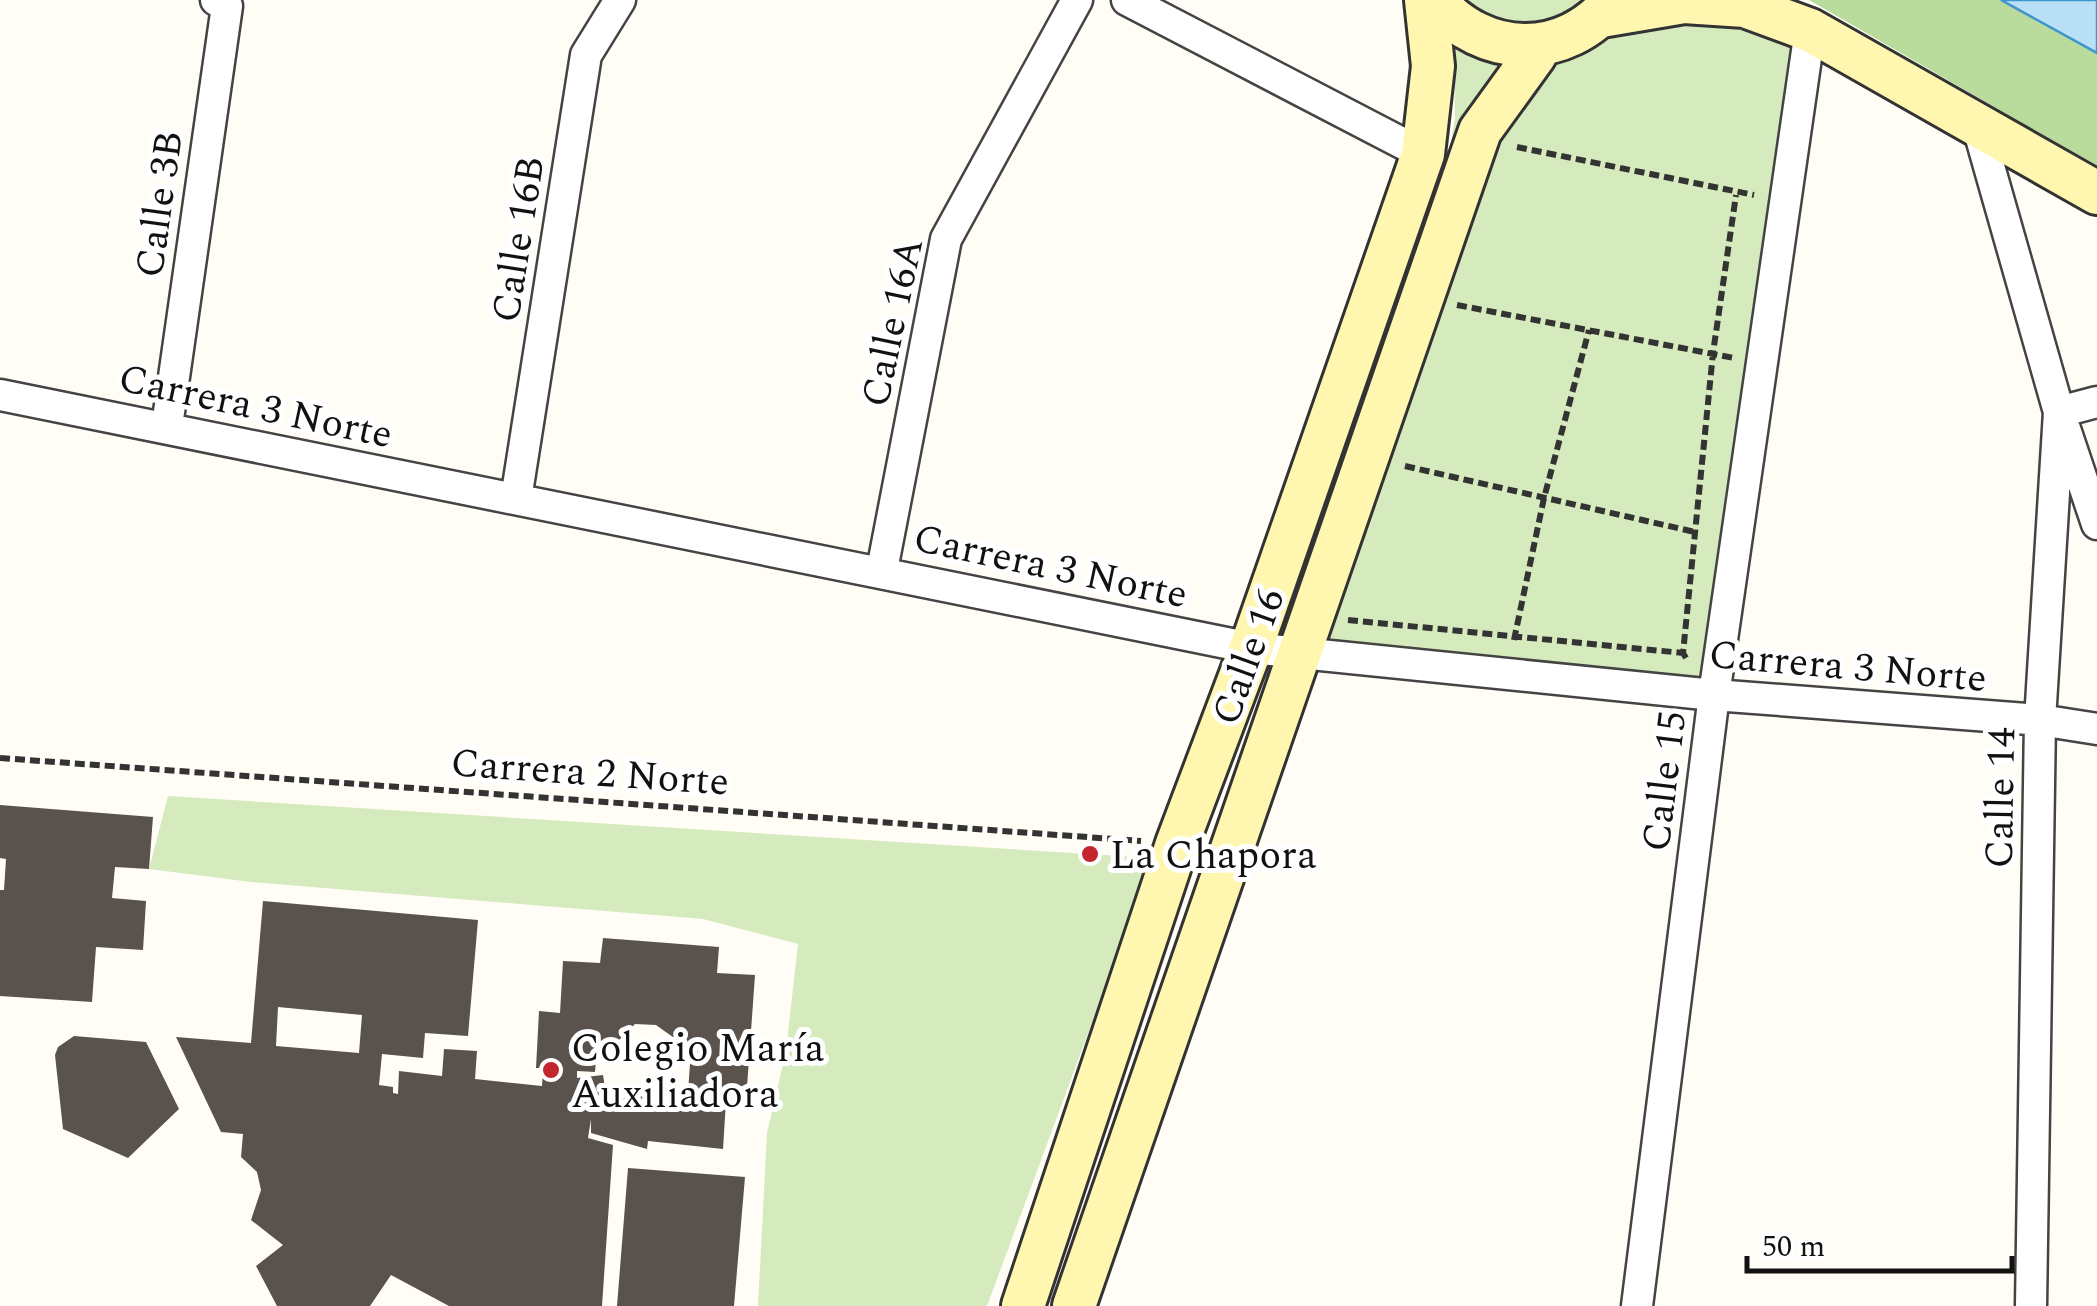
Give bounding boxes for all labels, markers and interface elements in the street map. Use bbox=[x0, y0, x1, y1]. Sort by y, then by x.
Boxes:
street label: Calle 3B bbox=[120, 127, 201, 282]
street label: Calle 16B bbox=[476, 152, 563, 327]
street label: Calle 16A bbox=[846, 232, 941, 413]
street label: Carrera 3 Norte bbox=[113, 349, 398, 466]
street label: Carrera 3 Norte bbox=[908, 509, 1193, 626]
street label: Calle 16 bbox=[1197, 580, 1302, 734]
street label: Carrera 3 Norte bbox=[1706, 625, 1989, 710]
street label: Calle 15 bbox=[1627, 707, 1704, 855]
street label: Calle 14 bbox=[1970, 727, 2033, 869]
street label: Carrera 2 Norte bbox=[449, 733, 731, 814]
place label: La Chapora bbox=[1110, 826, 1317, 887]
marker: La Chapora bbox=[1079, 843, 1101, 865]
place label: Colegio María Auxiliadora bbox=[571, 1019, 825, 1126]
marker: Colegio María Auxiliadora bbox=[540, 1059, 562, 1081]
scale bar bbox=[1747, 1211, 2012, 1273]
text: 50 m bbox=[1762, 1224, 1825, 1270]

